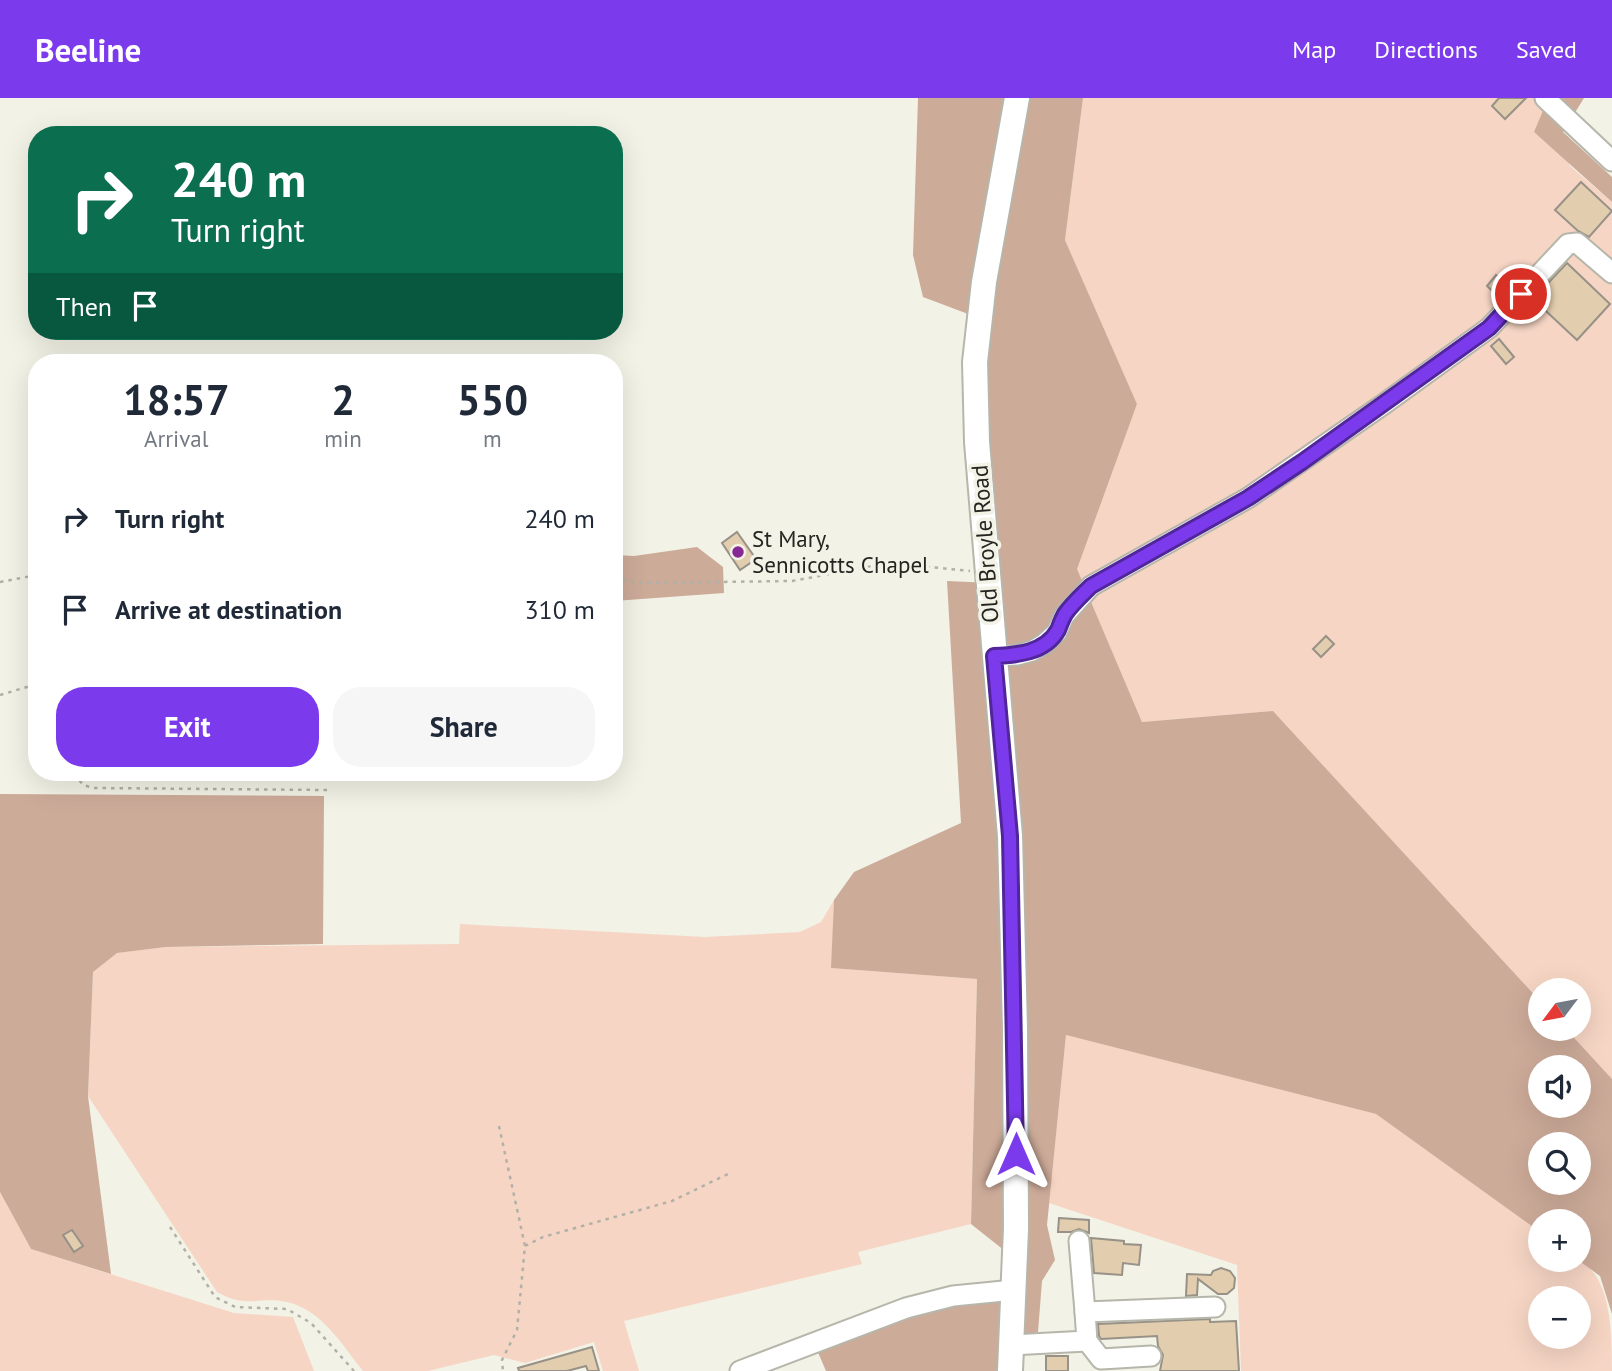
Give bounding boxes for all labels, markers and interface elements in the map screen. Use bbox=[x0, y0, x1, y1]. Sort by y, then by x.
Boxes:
text: Beeline bbox=[35, 28, 141, 71]
text: Map bbox=[1292, 34, 1336, 65]
text: Directions bbox=[1374, 34, 1478, 65]
text: Saved bbox=[1516, 34, 1577, 65]
text: 240 m bbox=[171, 147, 306, 211]
icon: right bbox=[56, 154, 147, 245]
text: Turn right bbox=[171, 209, 305, 251]
pin bbox=[1491, 264, 1551, 324]
icon: arrive bbox=[1502, 275, 1540, 313]
icon: arrive bbox=[126, 287, 164, 325]
text: Then bbox=[56, 290, 112, 323]
text: 18:57 bbox=[123, 372, 229, 427]
text: 2 bbox=[331, 372, 355, 427]
text: 550 bbox=[457, 372, 528, 427]
text: Arrival bbox=[144, 424, 208, 453]
text: min bbox=[324, 424, 362, 453]
text: m bbox=[483, 424, 502, 453]
street label: Old Broyle Road bbox=[965, 464, 1004, 624]
icon: right bbox=[56, 500, 94, 538]
text: Turn right bbox=[115, 502, 224, 535]
text: 240 m bbox=[524, 502, 595, 535]
place label: St Mary, Sennicotts Chapel bbox=[752, 524, 929, 579]
marker: St Mary, Sennicotts Chapel bbox=[730, 544, 746, 560]
icon: arrive bbox=[56, 591, 94, 629]
text: Arrive at destination bbox=[115, 593, 342, 626]
text: 310 m bbox=[524, 593, 595, 626]
button: Exit bbox=[56, 687, 319, 767]
button: Share bbox=[333, 687, 595, 767]
north arrow bbox=[1528, 978, 1591, 1041]
map controls bbox=[1528, 978, 1591, 1349]
button: sound bbox=[1528, 1055, 1591, 1118]
position arrow bbox=[979, 1117, 1053, 1191]
button: search bbox=[1528, 1132, 1591, 1195]
button: + bbox=[1528, 1209, 1591, 1272]
button: − bbox=[1528, 1286, 1591, 1349]

